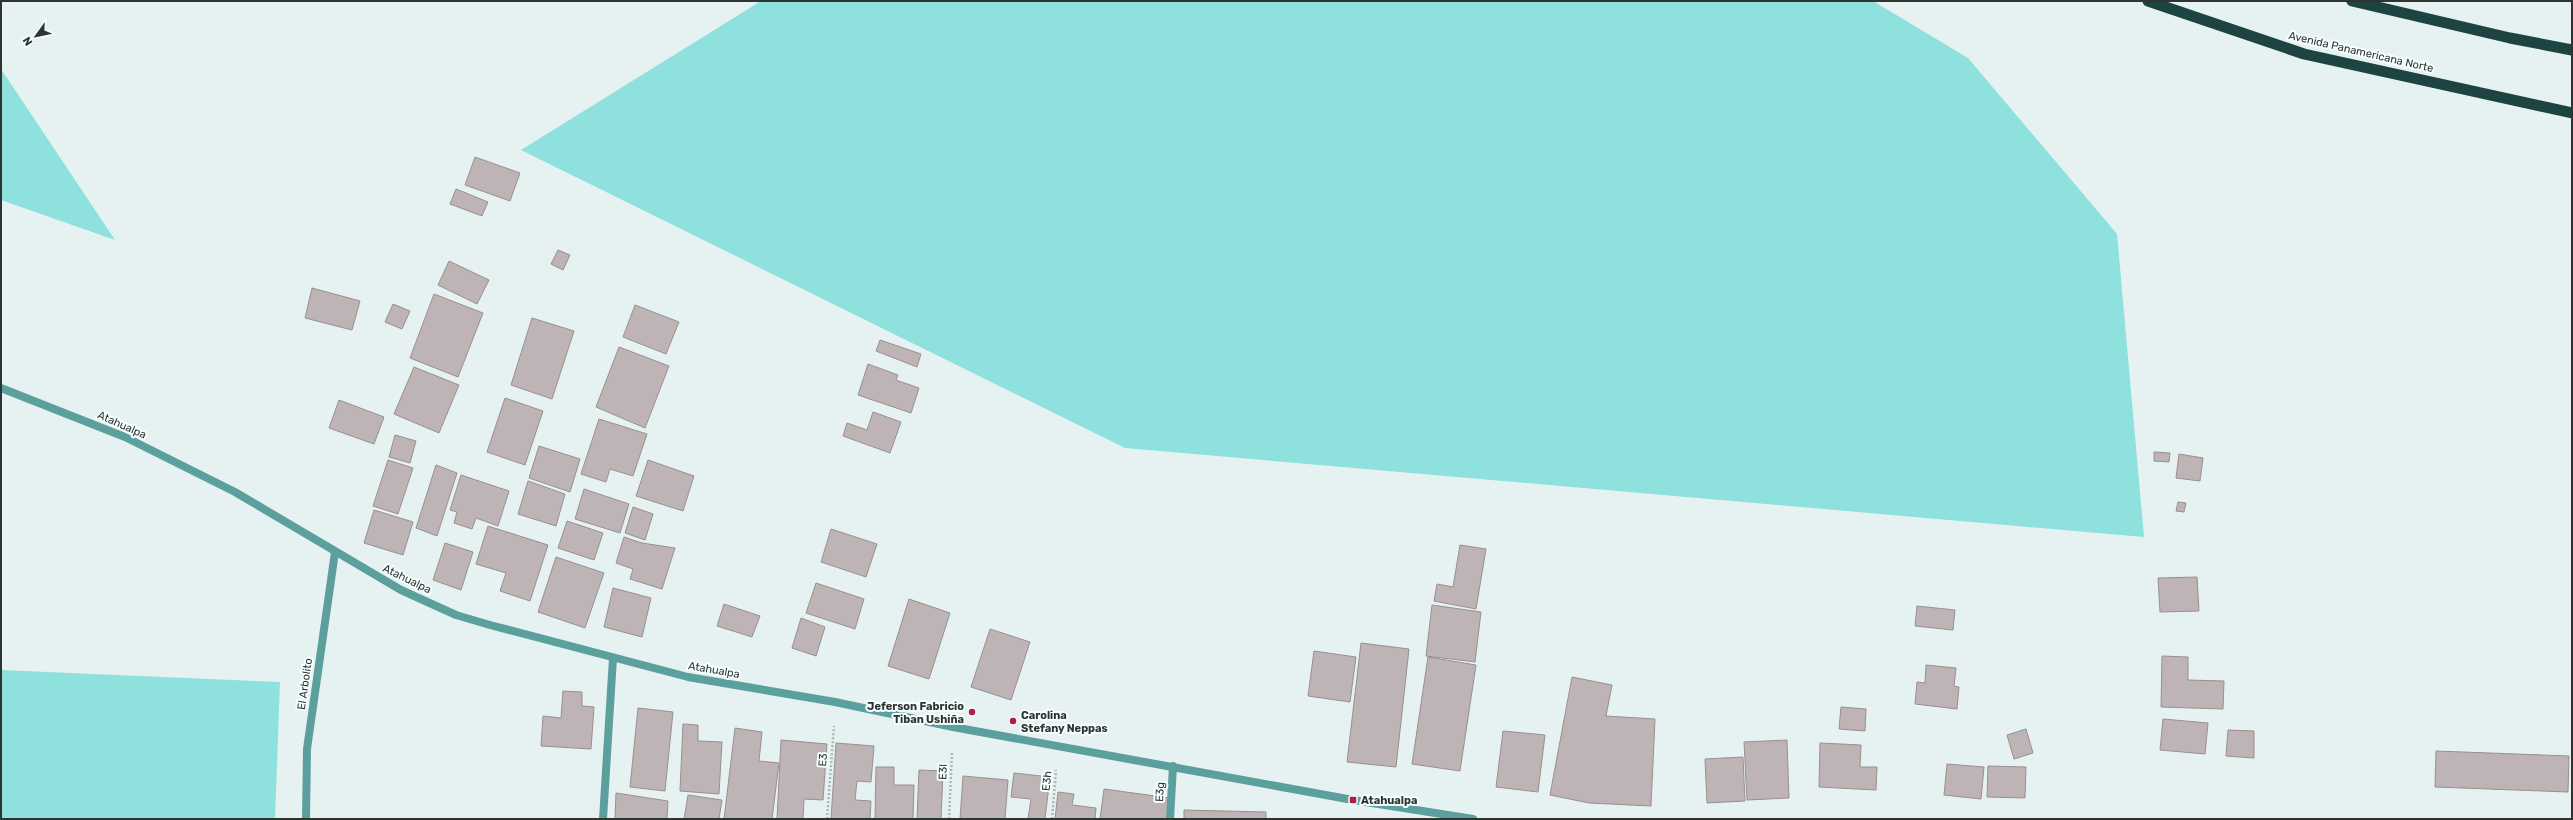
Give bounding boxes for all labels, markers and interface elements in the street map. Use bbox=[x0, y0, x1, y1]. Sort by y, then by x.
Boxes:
north arrow bbox=[16, 16, 56, 56]
street label: Avenida Panamericana Norte bbox=[2287, 29, 2435, 75]
text: N bbox=[20, 34, 36, 48]
street label: Atahualpa bbox=[96, 408, 148, 442]
street label: Atahualpa bbox=[381, 562, 433, 596]
street label: El Arbolito bbox=[295, 657, 315, 711]
street label: Atahualpa bbox=[687, 659, 741, 681]
place label: Jeferson Fabricio Tiban Ushiña bbox=[867, 700, 964, 726]
marker: Jeferson Fabricio Tiban Ushiña bbox=[967, 707, 977, 717]
place label: Carolina Stefany Neppas bbox=[1021, 709, 1108, 735]
marker: Carolina Stefany Neppas bbox=[1008, 716, 1018, 726]
street label: E3 bbox=[816, 753, 830, 767]
street label: E3l bbox=[936, 764, 950, 780]
street label: E3h bbox=[1040, 770, 1054, 792]
street label: E3g bbox=[1153, 782, 1167, 802]
place label: Atahualpa bbox=[1361, 794, 1417, 807]
marker: Atahualpa bbox=[1348, 795, 1358, 805]

